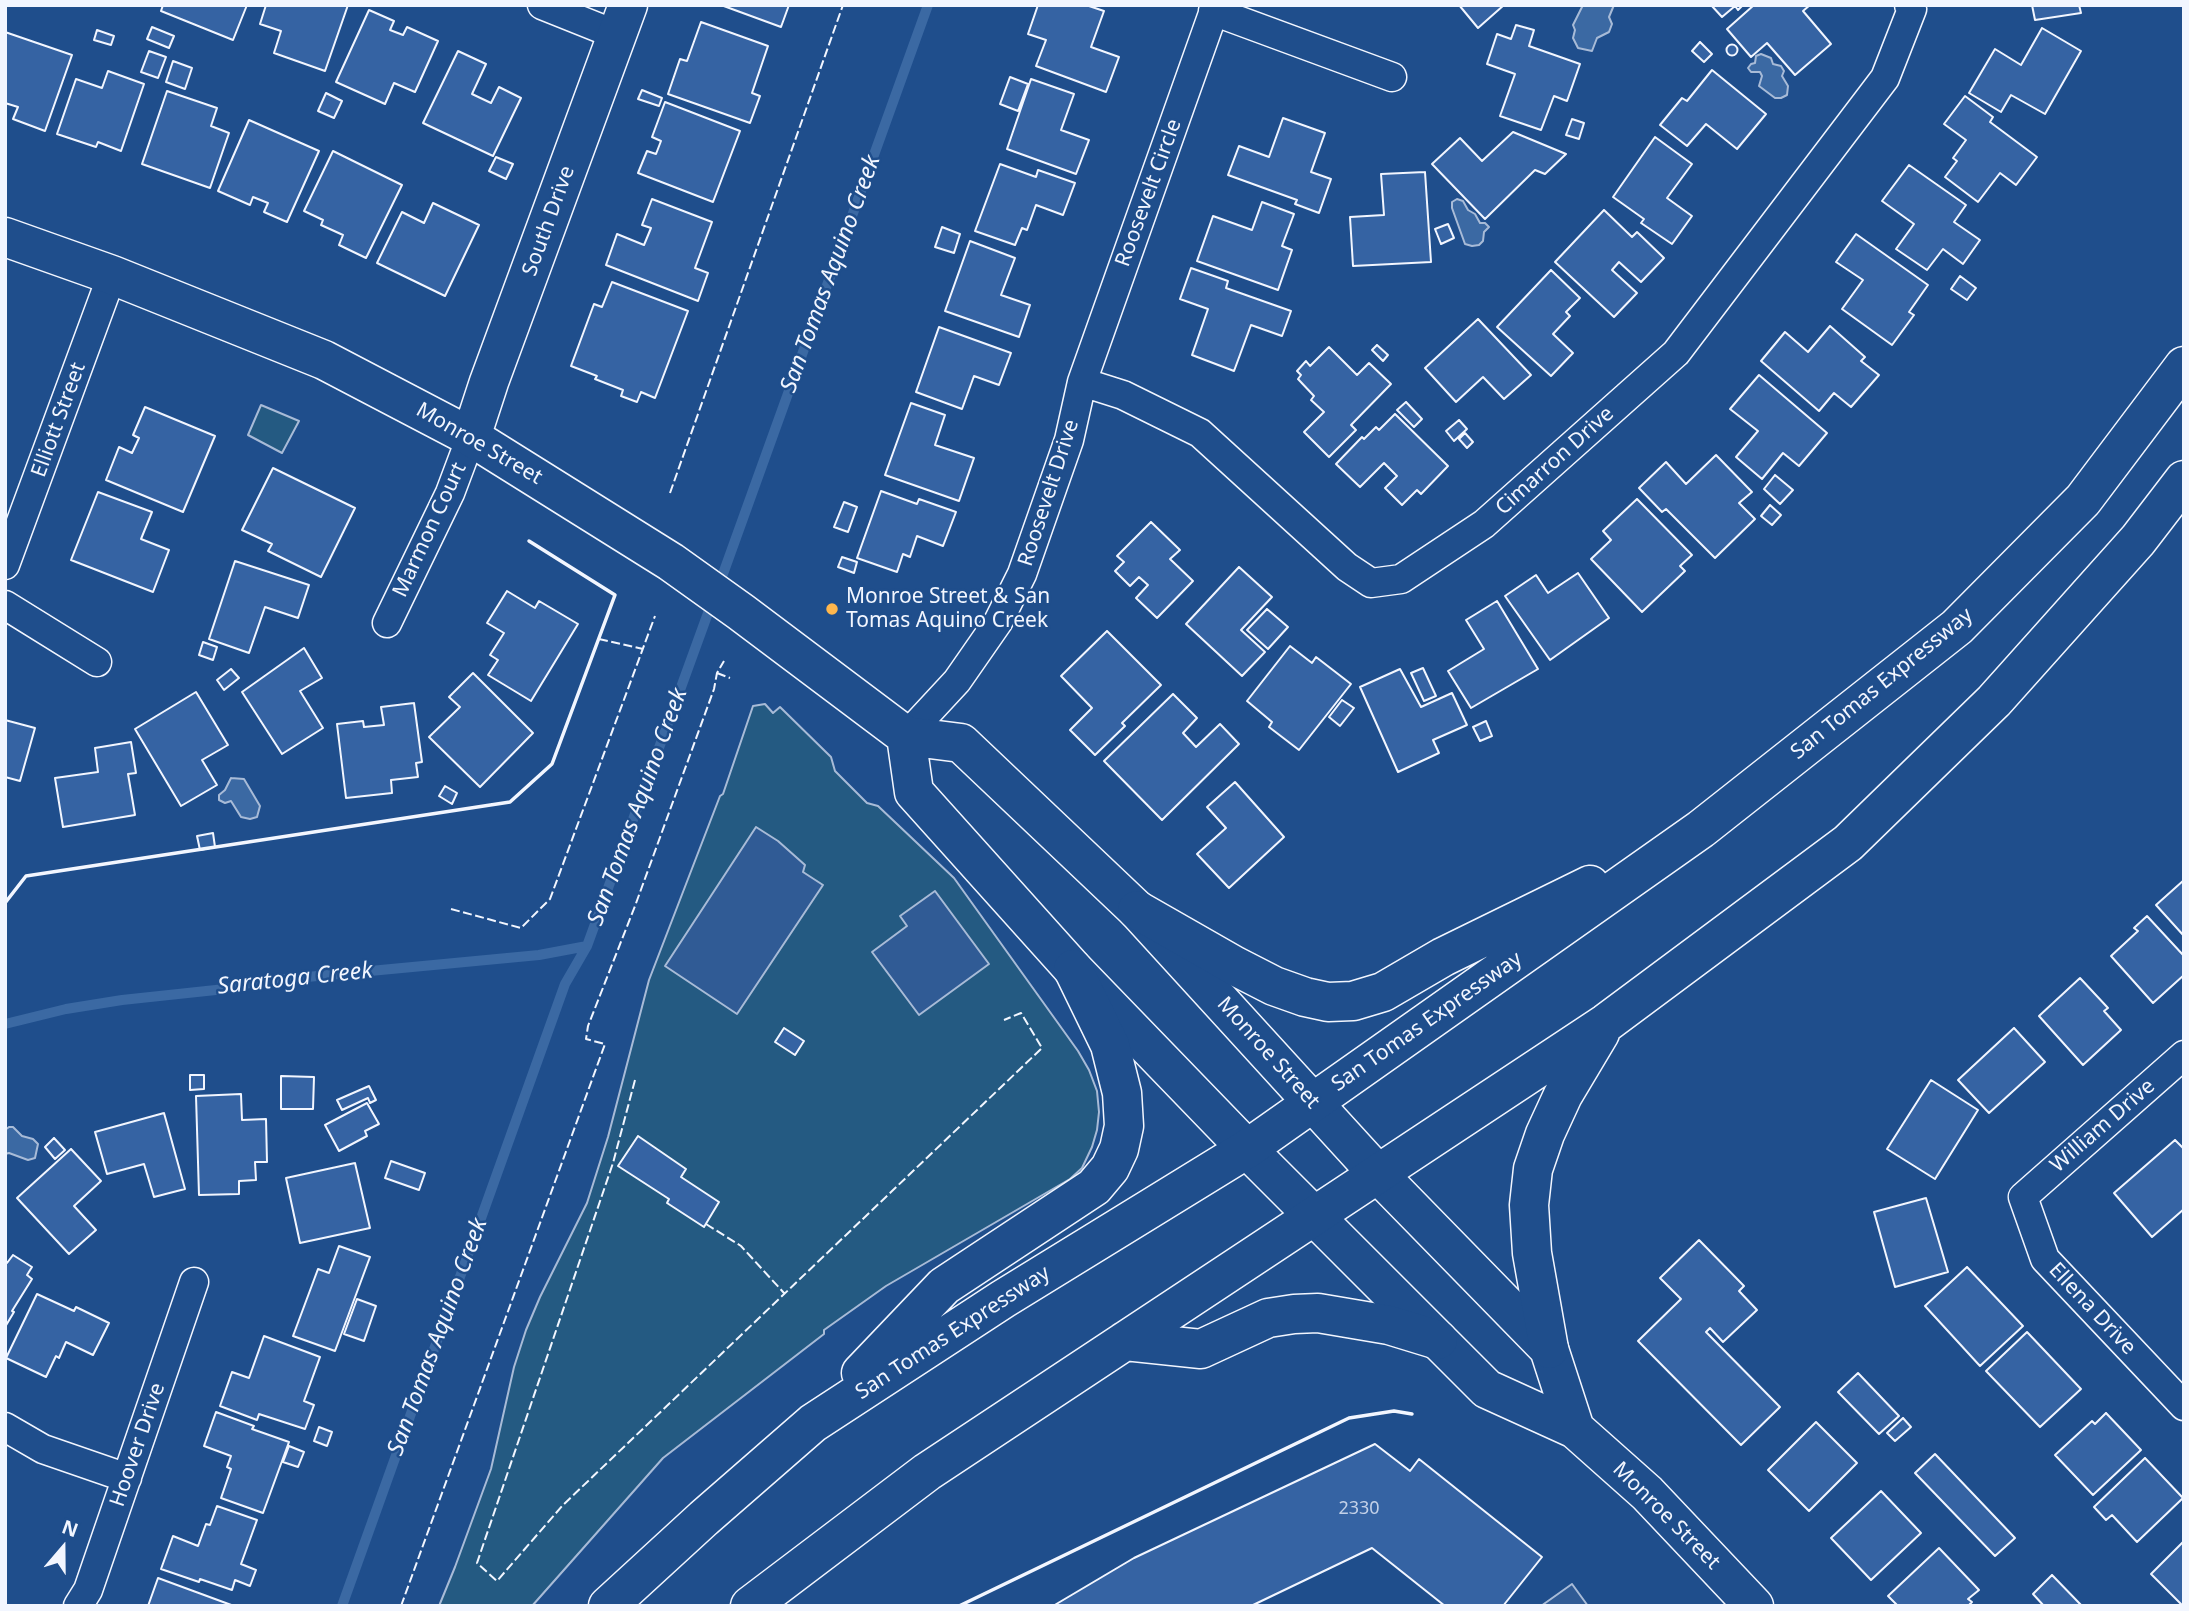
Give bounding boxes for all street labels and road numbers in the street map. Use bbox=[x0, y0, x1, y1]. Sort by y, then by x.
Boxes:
street label: Roosevelt Circle bbox=[1111, 116, 1187, 270]
street label: South Drive bbox=[517, 163, 581, 279]
street label: Elliott Street bbox=[27, 359, 91, 481]
street label: Monroe Street bbox=[411, 398, 547, 490]
street label: Cimarron Drive bbox=[1491, 401, 1619, 521]
street label: Roosevelt Drive bbox=[1013, 416, 1085, 570]
street label: Marmon Court bbox=[388, 459, 472, 601]
street label: San Tomas Expressway bbox=[1786, 603, 1978, 765]
street label: San Tomas Expressway bbox=[1327, 947, 1527, 1097]
street label: Monroe Street bbox=[1211, 992, 1325, 1114]
street label: William Drive bbox=[2046, 1074, 2160, 1178]
street label: Ellena Drive bbox=[2043, 1258, 2141, 1360]
street label: San Tomas Expressway bbox=[851, 1261, 1055, 1405]
street label: Hoover Drive bbox=[105, 1380, 171, 1510]
street label: Monroe Street bbox=[1607, 1457, 1725, 1575]

